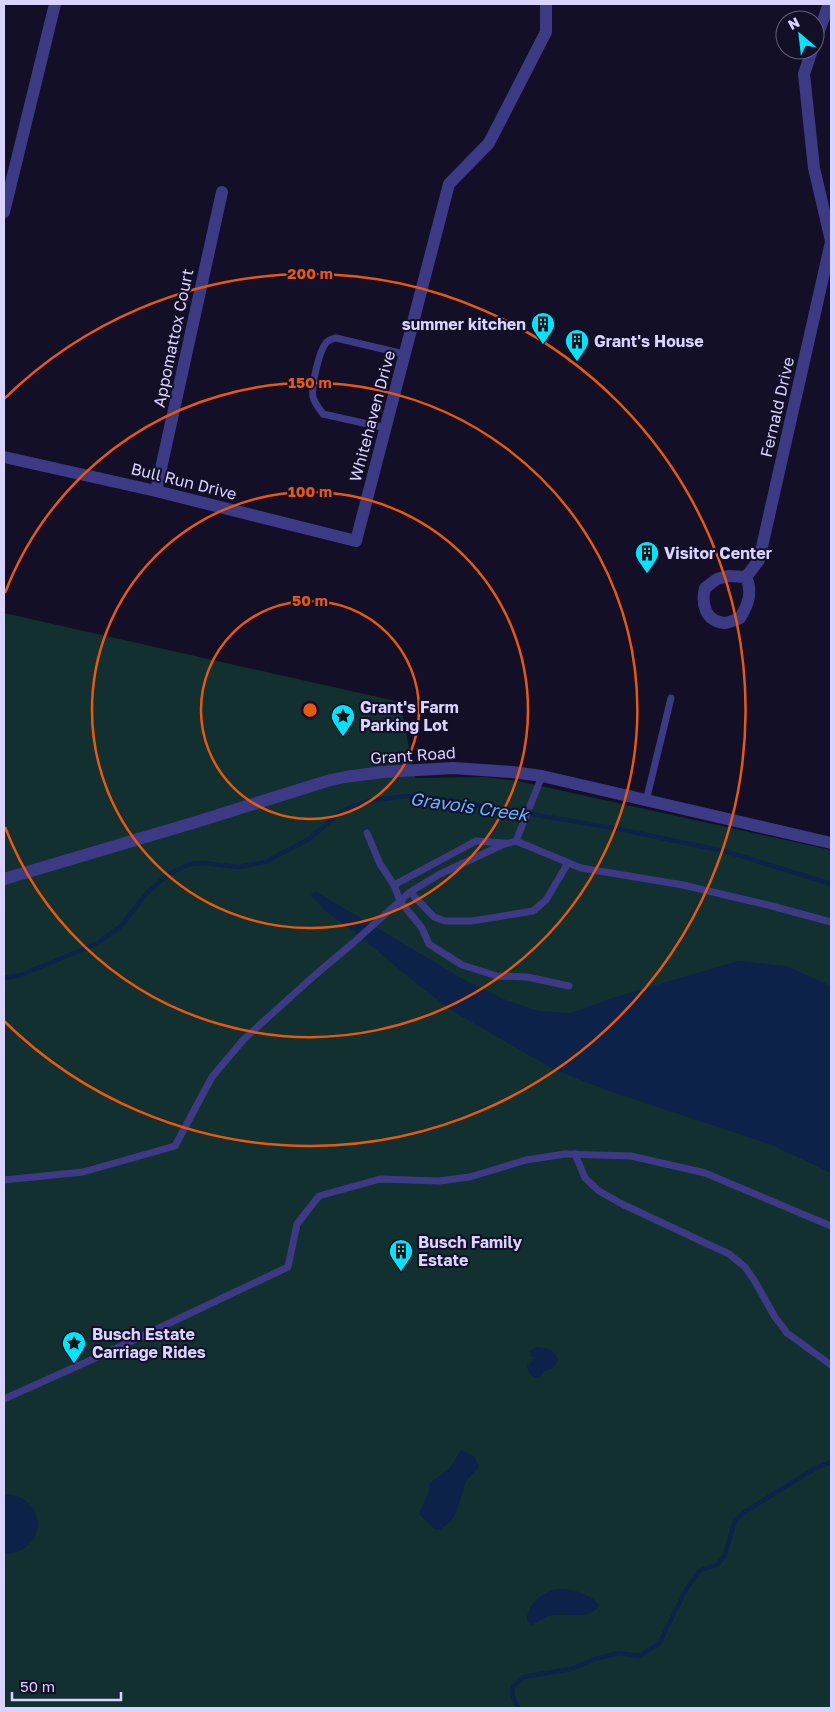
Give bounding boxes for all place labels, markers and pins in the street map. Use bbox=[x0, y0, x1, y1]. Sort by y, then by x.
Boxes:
building icon: summer kitchen bbox=[530, 311, 556, 345]
place label: summer kitchen bbox=[402, 314, 526, 334]
building icon: Grant's House bbox=[564, 328, 590, 362]
place label: Grant's House bbox=[594, 331, 704, 351]
building icon: Visitor Center bbox=[634, 540, 660, 574]
place label: Visitor Center bbox=[664, 543, 772, 563]
place label: Grant's Farm Parking Lot bbox=[360, 697, 459, 735]
centre of rings bbox=[301, 701, 319, 719]
place icon: Grant's Farm Parking Lot bbox=[330, 703, 356, 737]
place label: Busch Family Estate bbox=[418, 1232, 523, 1270]
building icon: Busch Family Estate bbox=[388, 1238, 414, 1272]
place label: Busch Estate Carriage Rides bbox=[92, 1324, 206, 1362]
place icon: Busch Estate Carriage Rides bbox=[61, 1330, 87, 1364]

